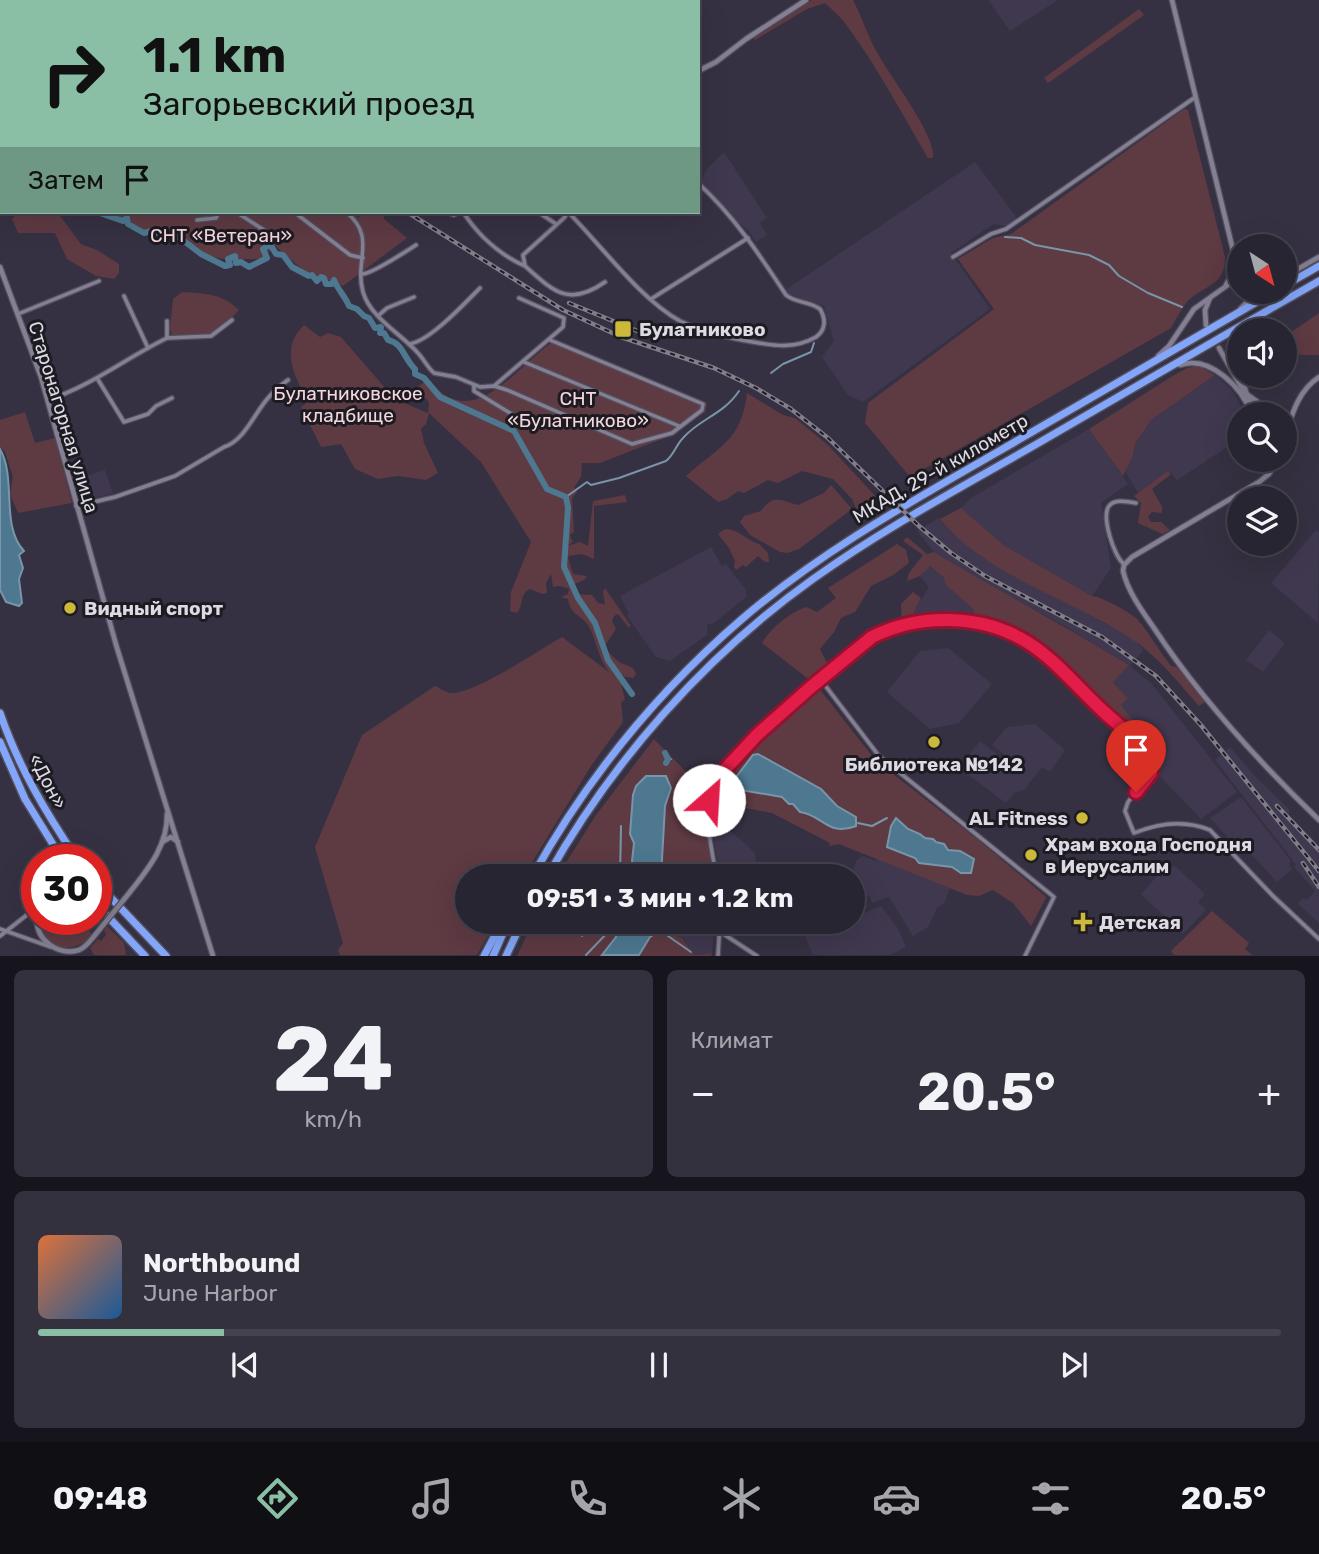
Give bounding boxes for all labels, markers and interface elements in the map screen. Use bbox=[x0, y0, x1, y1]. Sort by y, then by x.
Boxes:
text: 1.1 km bbox=[143, 26, 286, 84]
icon: right bbox=[28, 28, 119, 119]
text: Загорьевский проезд bbox=[143, 85, 475, 123]
icon: arrive bbox=[118, 161, 156, 199]
text: Затем bbox=[28, 165, 104, 196]
park label: СНТ «Ветеран» bbox=[150, 224, 292, 247]
north arrow bbox=[1227, 234, 1297, 304]
map controls bbox=[1227, 234, 1297, 556]
place label: Булатниково bbox=[639, 318, 766, 341]
button: sound bbox=[1227, 318, 1297, 388]
street label: Старонагорная улица bbox=[23, 319, 104, 516]
marker: Булатниково bbox=[613, 319, 633, 339]
park label: Булатниковское кладбище bbox=[273, 382, 423, 427]
park label: СНТ «Булатниково» bbox=[507, 387, 649, 432]
button: search bbox=[1227, 402, 1297, 472]
street label: МКАД, 29-й километр bbox=[848, 409, 1032, 528]
button: layers bbox=[1227, 486, 1297, 556]
place label: Видный спорт bbox=[84, 597, 224, 620]
marker: Видный спорт bbox=[62, 600, 78, 616]
pin bbox=[1106, 720, 1166, 792]
icon: arrive bbox=[1117, 731, 1155, 769]
marker: Библиотека №142 bbox=[926, 734, 942, 750]
street label: «Дон» bbox=[24, 750, 72, 813]
place label: Библиотека №142 bbox=[845, 753, 1023, 776]
position arrow bbox=[672, 763, 746, 837]
place label: AL Fitness bbox=[969, 807, 1068, 830]
marker: AL Fitness bbox=[1074, 810, 1090, 826]
place label: Храм входа Господня в Иерусалим bbox=[1045, 833, 1252, 878]
speed limit sign: 30 bbox=[21, 844, 112, 935]
marker: Храм входа Господня в Иерусалим bbox=[1023, 847, 1039, 863]
text: 09:51 · 3 мин · 1.2 km bbox=[526, 883, 794, 914]
place label: Детская bbox=[1099, 911, 1181, 934]
marker: Детская bbox=[1073, 912, 1093, 932]
text: 24 bbox=[273, 1005, 394, 1113]
text: Климат bbox=[691, 1026, 773, 1054]
text: 20.5° bbox=[917, 1061, 1056, 1123]
text: − bbox=[691, 1070, 715, 1116]
text: + bbox=[1257, 1070, 1281, 1116]
text: km/h bbox=[305, 1105, 362, 1133]
text: Northbound bbox=[143, 1248, 301, 1279]
text: June Harbor bbox=[143, 1279, 277, 1307]
icon: previous bbox=[226, 1346, 264, 1384]
icon: pause bbox=[640, 1346, 678, 1384]
icon: next bbox=[1055, 1346, 1093, 1384]
icon: directions bbox=[253, 1474, 302, 1523]
icon: music bbox=[408, 1474, 457, 1523]
icon: phone bbox=[563, 1474, 612, 1523]
icon: climate bbox=[717, 1474, 766, 1523]
icon: car bbox=[872, 1474, 921, 1523]
icon: filters bbox=[1026, 1474, 1075, 1523]
text: 09:48 bbox=[53, 1479, 148, 1517]
text: 20.5° bbox=[1181, 1479, 1266, 1517]

